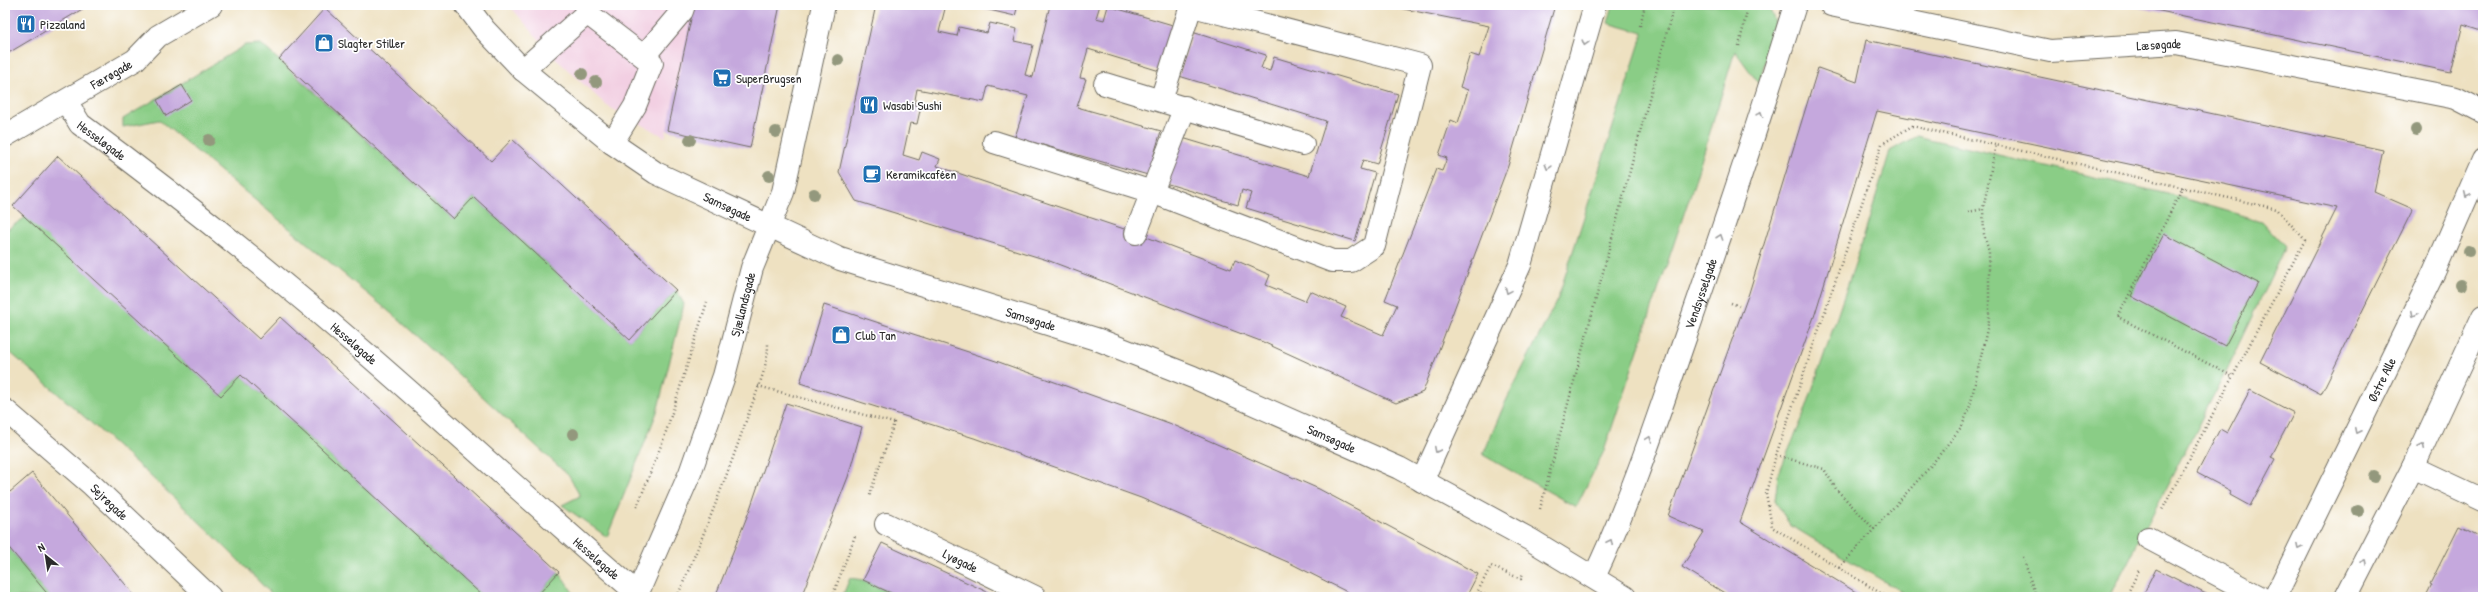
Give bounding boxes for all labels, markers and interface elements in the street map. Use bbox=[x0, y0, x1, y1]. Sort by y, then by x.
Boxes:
restaurant icon: Pizzaland bbox=[15, 13, 37, 35]
place label: Pizzaland bbox=[40, 15, 85, 33]
shop icon: Slagter Stiller bbox=[313, 32, 335, 54]
place label: Slagter Stiller bbox=[338, 34, 405, 52]
street label: Læsøgade bbox=[2136, 34, 2183, 54]
one-way arrow bbox=[1581, 39, 1590, 46]
street label: Færøgade bbox=[86, 55, 135, 94]
supermarket icon: SuperBrugsen bbox=[711, 67, 733, 89]
place label: SuperBrugsen bbox=[736, 69, 802, 87]
restaurant icon: Wasabi Sushi bbox=[858, 94, 880, 116]
place label: Wasabi Sushi bbox=[883, 96, 942, 114]
one-way arrow bbox=[1755, 110, 1764, 117]
street label: Hesseløgade bbox=[74, 116, 130, 164]
cafe icon: Keramikcaféen bbox=[861, 163, 883, 185]
one-way arrow bbox=[1544, 164, 1553, 171]
place label: Keramikcaféen bbox=[886, 165, 956, 183]
street label: Samsøgade bbox=[700, 187, 755, 226]
one-way arrow bbox=[2464, 192, 2472, 199]
one-way arrow bbox=[1715, 234, 1724, 241]
street label: Vendsysselgade bbox=[1680, 256, 1721, 331]
street label: Sjællandsgade bbox=[726, 270, 760, 338]
one-way arrow bbox=[1505, 286, 1513, 294]
street label: Samsøgade bbox=[1004, 302, 1058, 335]
one-way arrow bbox=[2411, 309, 2419, 317]
street label: Hesseløgade bbox=[327, 318, 381, 368]
shop icon: Club Tan bbox=[830, 324, 852, 346]
place label: Club Tan bbox=[855, 326, 896, 344]
street label: Østre Alle bbox=[2363, 354, 2400, 405]
street label: Samsøgade bbox=[1304, 420, 1359, 457]
one-way arrow bbox=[2355, 427, 2362, 434]
one-way arrow bbox=[1644, 436, 1653, 443]
one-way arrow bbox=[2417, 443, 2425, 450]
one-way arrow bbox=[1434, 445, 1442, 453]
street label: Sejrøgade bbox=[87, 479, 132, 524]
street label: Hesseløgade bbox=[569, 533, 624, 584]
north arrow bbox=[26, 536, 66, 576]
one-way arrow bbox=[1606, 539, 1614, 546]
text: N bbox=[35, 540, 47, 555]
one-way arrow bbox=[2297, 543, 2304, 551]
street label: Lyøgade bbox=[940, 544, 981, 577]
one-way arrow bbox=[2359, 559, 2367, 566]

